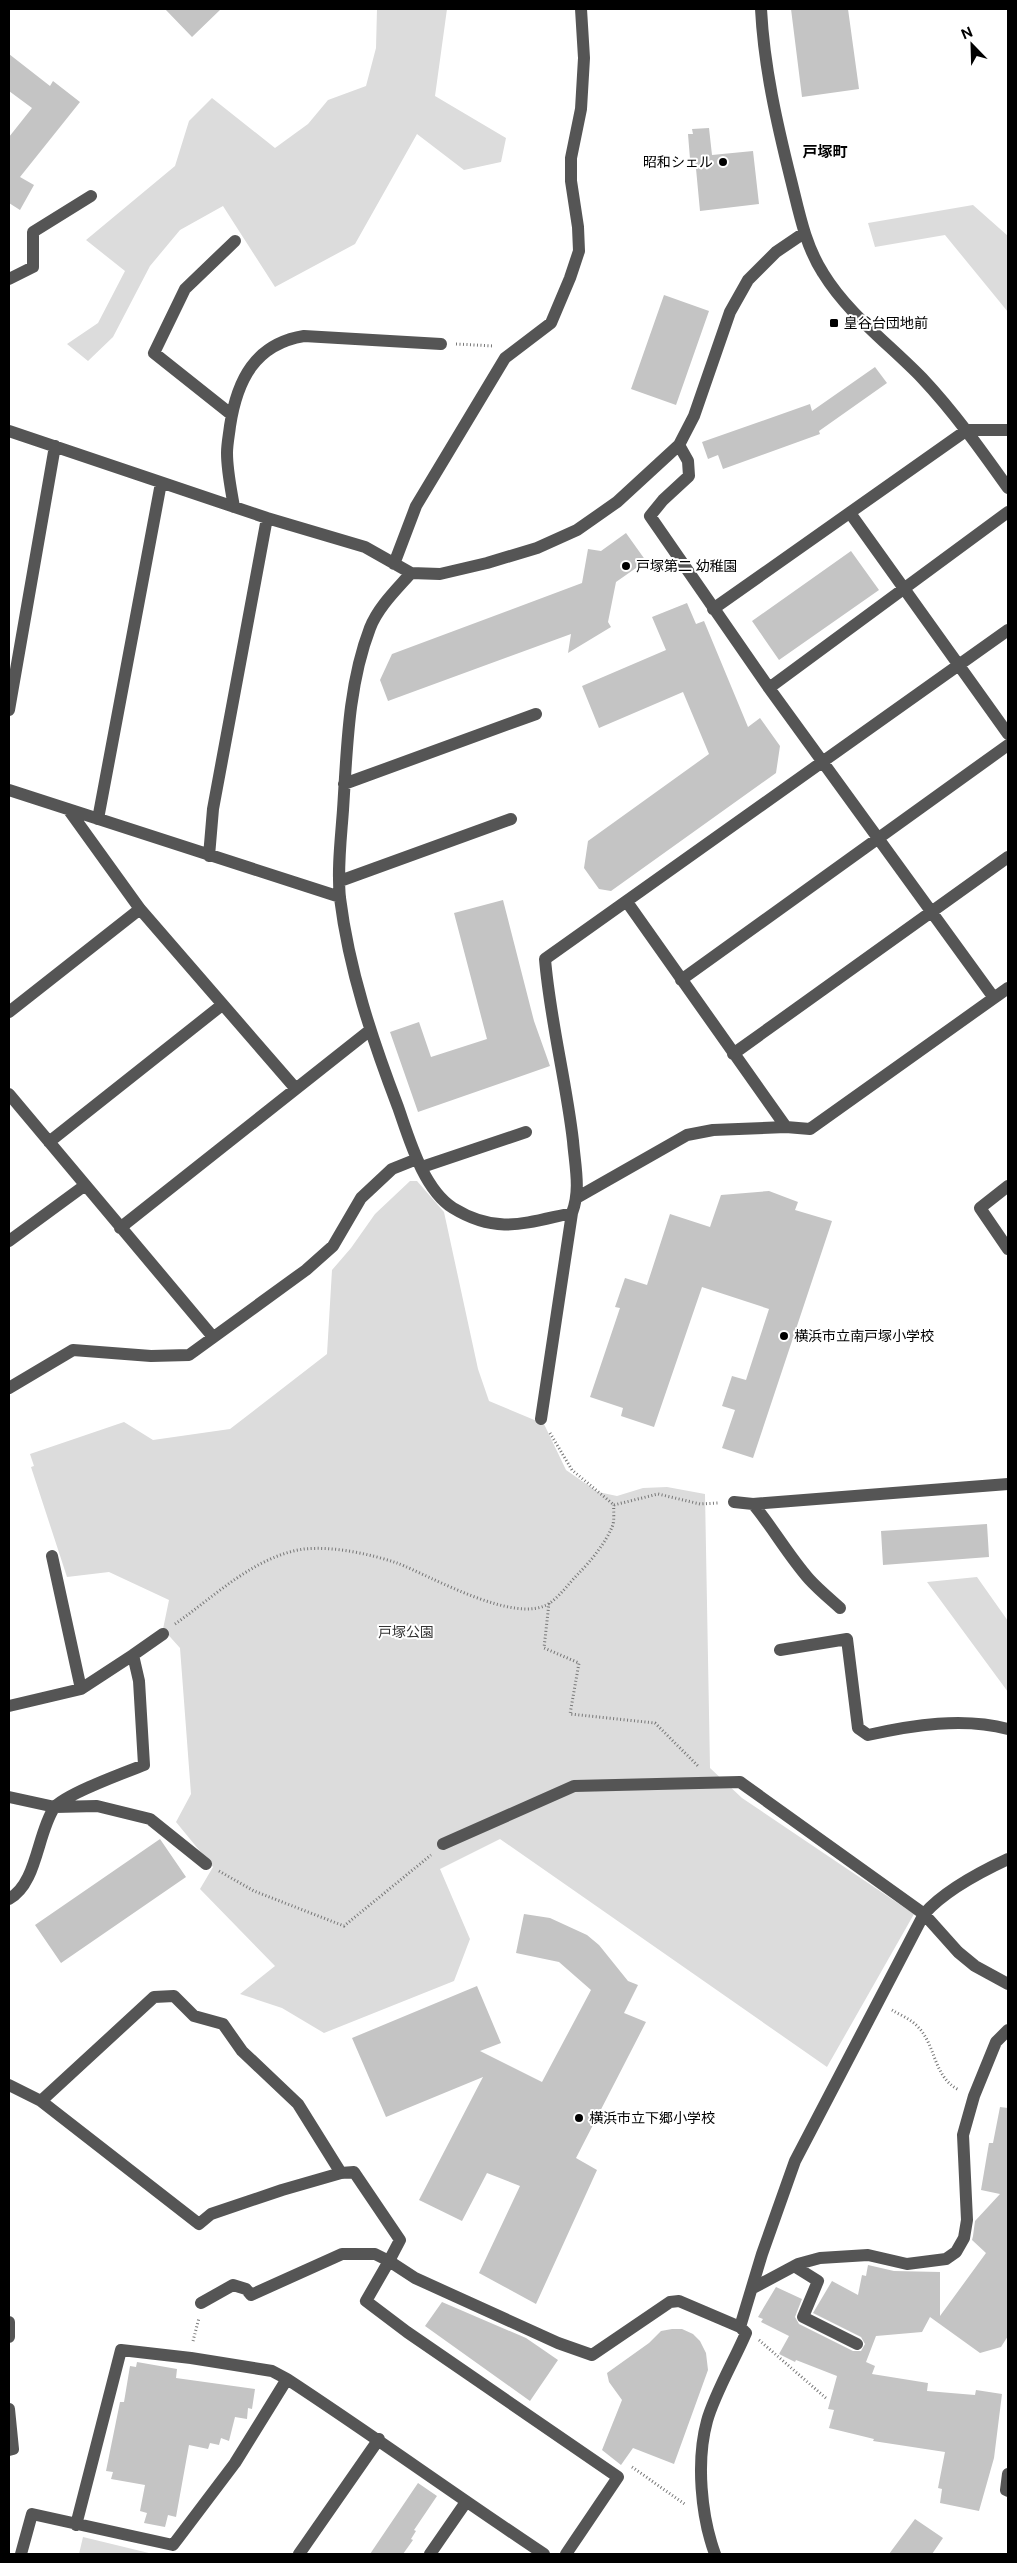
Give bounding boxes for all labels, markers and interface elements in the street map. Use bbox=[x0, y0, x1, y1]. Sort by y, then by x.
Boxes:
north arrow bbox=[947, 20, 997, 70]
text: N bbox=[959, 24, 975, 43]
district label: 戸塚町 bbox=[802, 143, 848, 160]
place label: 昭和シェル bbox=[643, 154, 713, 170]
marker: 昭和シェル bbox=[717, 156, 729, 168]
place label: 皇谷台団地前 bbox=[844, 315, 928, 331]
marker: 皇谷台団地前 bbox=[828, 317, 840, 329]
place label: 戸塚第二 幼稚園 bbox=[636, 558, 737, 574]
marker: 戸塚第二 幼稚園 bbox=[620, 560, 632, 572]
place label: 横浜市立南戸塚小学校 bbox=[794, 1328, 934, 1344]
marker: 横浜市立南戸塚小学校 bbox=[778, 1330, 790, 1342]
park label: 戸塚公園 bbox=[378, 1624, 434, 1640]
place label: 横浜市立下郷小学校 bbox=[589, 2110, 715, 2126]
marker: 横浜市立下郷小学校 bbox=[573, 2112, 585, 2124]

